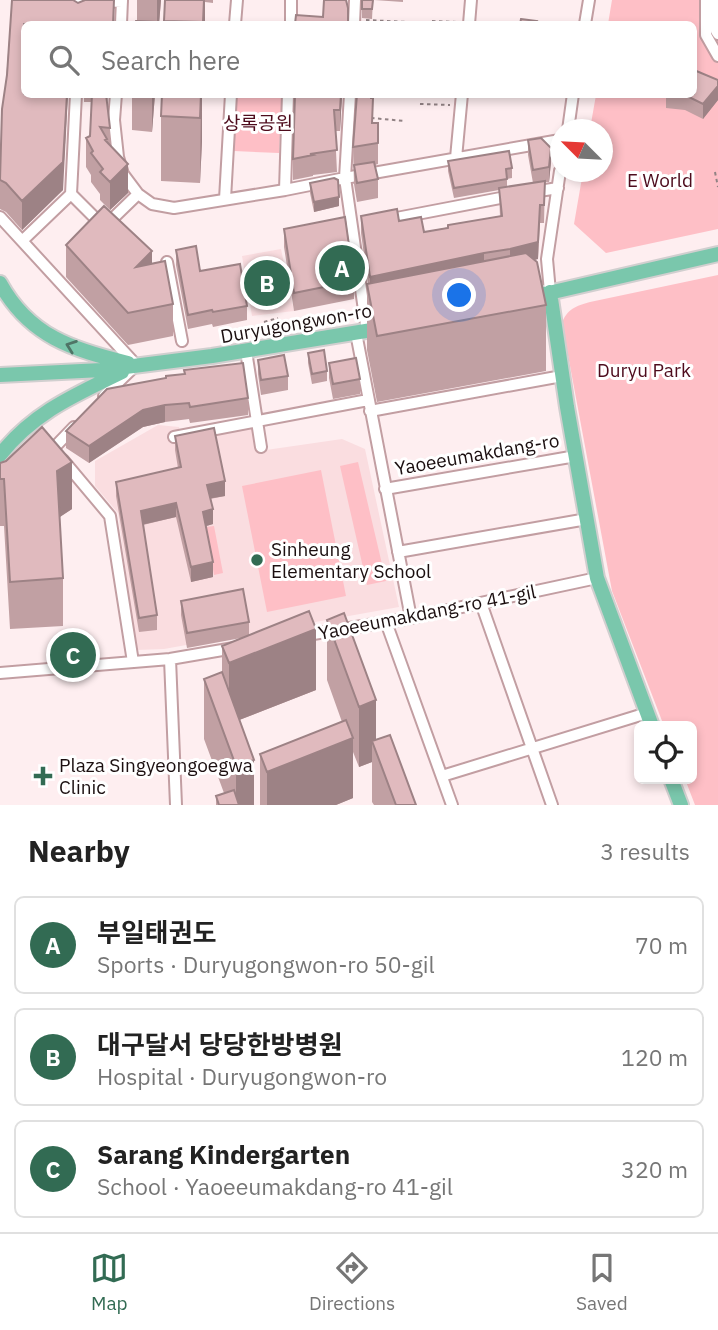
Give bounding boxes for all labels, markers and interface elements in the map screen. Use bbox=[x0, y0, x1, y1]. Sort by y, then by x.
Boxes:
search box bbox=[21, 21, 697, 98]
icon: search bbox=[45, 41, 83, 79]
text: Search here bbox=[101, 43, 240, 77]
park label: 상록공원 bbox=[223, 111, 293, 135]
north arrow bbox=[550, 119, 613, 182]
park label: E World bbox=[627, 168, 693, 192]
pin: A bbox=[319, 242, 365, 294]
pin: B bbox=[244, 257, 290, 309]
your location bbox=[442, 278, 476, 312]
street label: Duryugongwon-ro bbox=[218, 298, 374, 348]
one-way arrow bbox=[65, 340, 77, 354]
park label: Duryu Park bbox=[597, 358, 691, 382]
street label: Yaoeeumakdang-ro bbox=[393, 428, 561, 480]
place label: Sinheung Elementary School bbox=[271, 537, 431, 583]
marker: Sinheung Elementary School bbox=[249, 552, 265, 568]
street label: Yaoeeumakdang-ro 41-gil bbox=[316, 579, 538, 645]
pin: C bbox=[50, 629, 96, 681]
map controls bbox=[634, 721, 697, 784]
button: locate bbox=[634, 721, 697, 784]
place label: Plaza Singyeongoegwa Clinic bbox=[59, 753, 253, 799]
marker: Plaza Singyeongoegwa Clinic bbox=[33, 766, 53, 786]
text: Nearby bbox=[28, 831, 130, 870]
text: 3 results bbox=[600, 836, 690, 866]
text: 부일태권도 bbox=[97, 915, 217, 949]
text: A bbox=[45, 930, 61, 960]
text: 70 m bbox=[635, 930, 688, 960]
text: Sports · Duryugongwon-ro 50-gil bbox=[97, 949, 435, 979]
text: 대구달서 당당한방병원 bbox=[97, 1027, 342, 1061]
text: B bbox=[45, 1042, 61, 1072]
text: 120 m bbox=[621, 1042, 688, 1072]
text: Hospital · Duryugongwon-ro bbox=[97, 1061, 387, 1091]
text: Sarang Kindergarten bbox=[97, 1137, 350, 1171]
text: C bbox=[46, 1154, 60, 1184]
text: 320 m bbox=[621, 1154, 688, 1184]
text: School · Yaoeeumakdang-ro 41-gil bbox=[97, 1171, 453, 1201]
tab: Map bbox=[90, 1249, 128, 1315]
tab: Directions bbox=[309, 1249, 395, 1315]
tab: Saved bbox=[576, 1249, 628, 1315]

